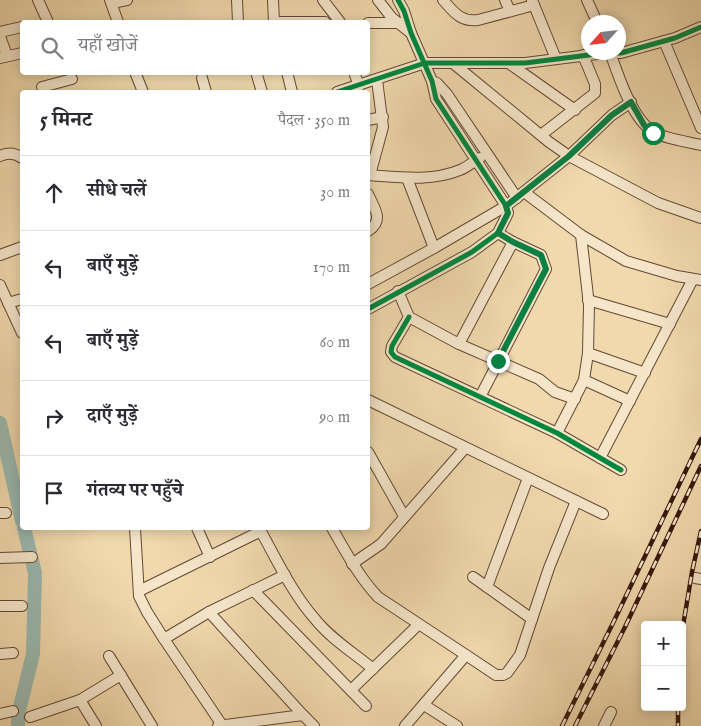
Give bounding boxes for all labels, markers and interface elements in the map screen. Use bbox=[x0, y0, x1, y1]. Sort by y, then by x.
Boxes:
north arrow bbox=[581, 15, 626, 60]
search box bbox=[20, 20, 370, 75]
icon: search bbox=[38, 34, 66, 62]
text: यहाँ खोजें bbox=[78, 34, 138, 58]
text: 5 मिनट bbox=[40, 107, 92, 134]
text: पैदल · 350 m bbox=[278, 111, 350, 131]
route start bbox=[642, 122, 665, 145]
icon: ahead bbox=[40, 179, 68, 207]
text: सीधे चलें bbox=[87, 179, 146, 203]
text: 30 m bbox=[320, 183, 350, 203]
icon: left bbox=[40, 254, 68, 282]
text: बाएँ मुड़ें bbox=[87, 254, 138, 278]
text: 170 m bbox=[313, 258, 350, 278]
icon: left bbox=[40, 329, 68, 357]
text: बाएँ मुड़ें bbox=[87, 329, 138, 353]
text: 60 m bbox=[320, 333, 350, 353]
route end bbox=[487, 350, 510, 373]
icon: right bbox=[40, 404, 68, 432]
text: दाएँ मुड़ें bbox=[87, 404, 138, 428]
text: 90 m bbox=[319, 408, 350, 428]
icon: arrive bbox=[40, 479, 68, 507]
text: गंतव्य पर पहुँचे bbox=[87, 479, 183, 503]
map controls bbox=[641, 621, 686, 711]
button: + bbox=[641, 621, 686, 666]
button: − bbox=[641, 666, 686, 711]

